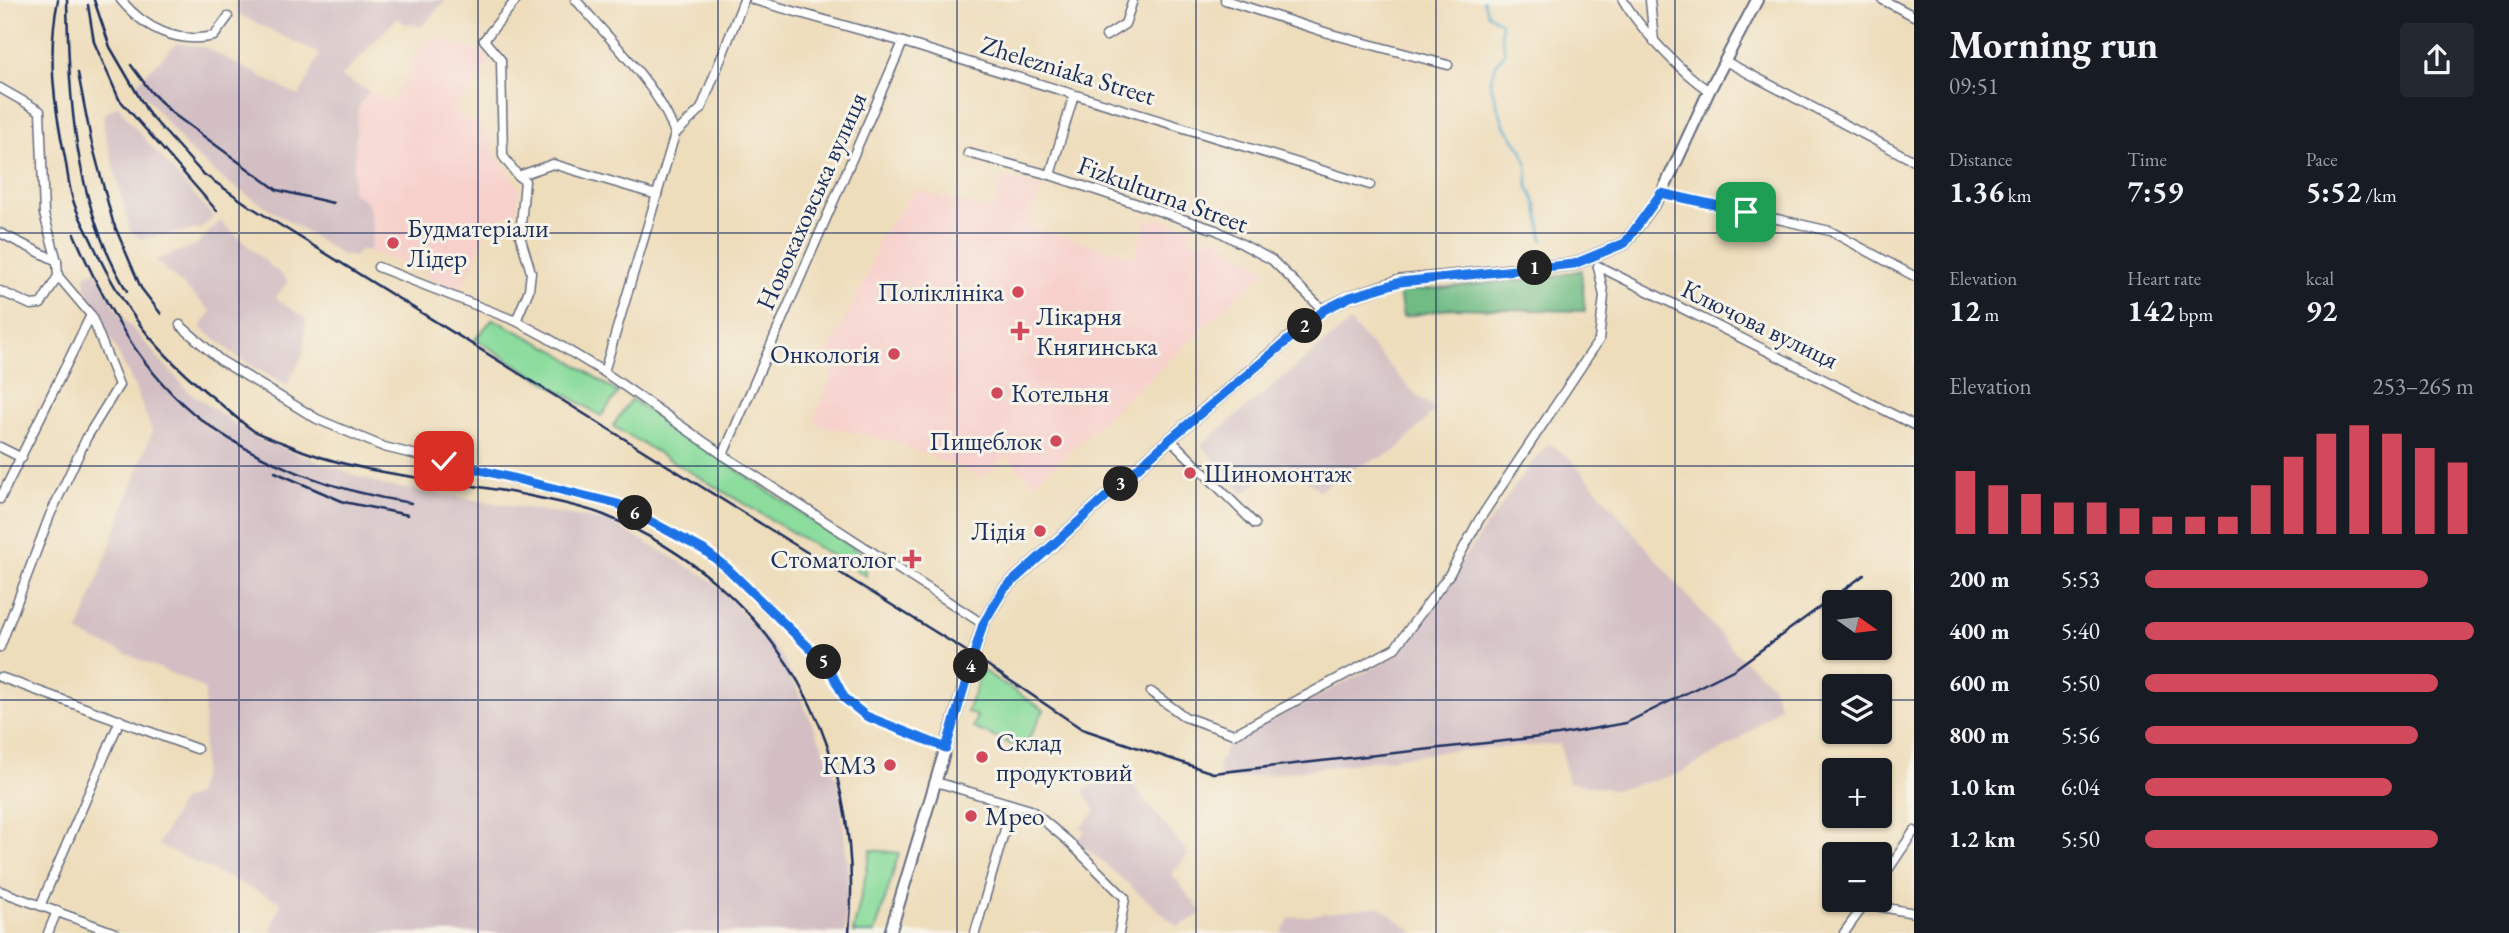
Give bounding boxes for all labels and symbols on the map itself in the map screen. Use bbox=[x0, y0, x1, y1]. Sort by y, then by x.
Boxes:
street label: Zhelezniaka Street bbox=[977, 27, 1159, 113]
street label: Новокаховська вулиця bbox=[748, 87, 874, 315]
street label: Fizkulturna Street bbox=[1073, 147, 1253, 241]
pin bbox=[1716, 182, 1776, 242]
place label: Будматеріали Лідер bbox=[407, 211, 549, 275]
marker: Будматеріали Лідер bbox=[385, 235, 401, 251]
pin: 1 bbox=[1518, 250, 1552, 286]
street label: Ключова вулиця bbox=[1676, 271, 1844, 377]
place label: Поліклініка bbox=[878, 275, 1005, 309]
marker: Поліклініка bbox=[1010, 284, 1026, 300]
place label: Лікарня Княгинська bbox=[1036, 299, 1158, 363]
pin: 2 bbox=[1288, 308, 1322, 344]
marker: Лікарня Княгинська bbox=[1010, 321, 1030, 341]
place label: Онкологія bbox=[770, 337, 880, 371]
marker: Онкологія bbox=[886, 346, 902, 362]
place label: Котельня bbox=[1011, 376, 1109, 410]
marker: Котельня bbox=[989, 385, 1005, 401]
place label: Пищеблок bbox=[929, 424, 1043, 458]
pin bbox=[414, 431, 474, 491]
marker: Пищеблок bbox=[1048, 433, 1064, 449]
place label: Шиномонтаж bbox=[1204, 456, 1352, 490]
marker: Шиномонтаж bbox=[1182, 465, 1198, 481]
pin: 3 bbox=[1104, 466, 1138, 502]
pin: 6 bbox=[618, 496, 652, 530]
place label: Лідія bbox=[971, 514, 1026, 548]
marker: Лідія bbox=[1032, 523, 1048, 539]
place label: Стоматолог bbox=[770, 542, 896, 576]
marker: Стоматолог bbox=[902, 549, 922, 569]
north arrow bbox=[1822, 590, 1892, 660]
pin: 5 bbox=[806, 644, 842, 680]
pin: 4 bbox=[954, 648, 988, 684]
place label: Склад продуктовий bbox=[996, 725, 1133, 789]
place label: КМЗ bbox=[822, 748, 876, 782]
marker: Склад продуктовий bbox=[974, 749, 990, 765]
marker: КМЗ bbox=[882, 757, 898, 773]
place label: Мрео bbox=[985, 799, 1045, 833]
marker: Мрео bbox=[963, 808, 979, 824]

